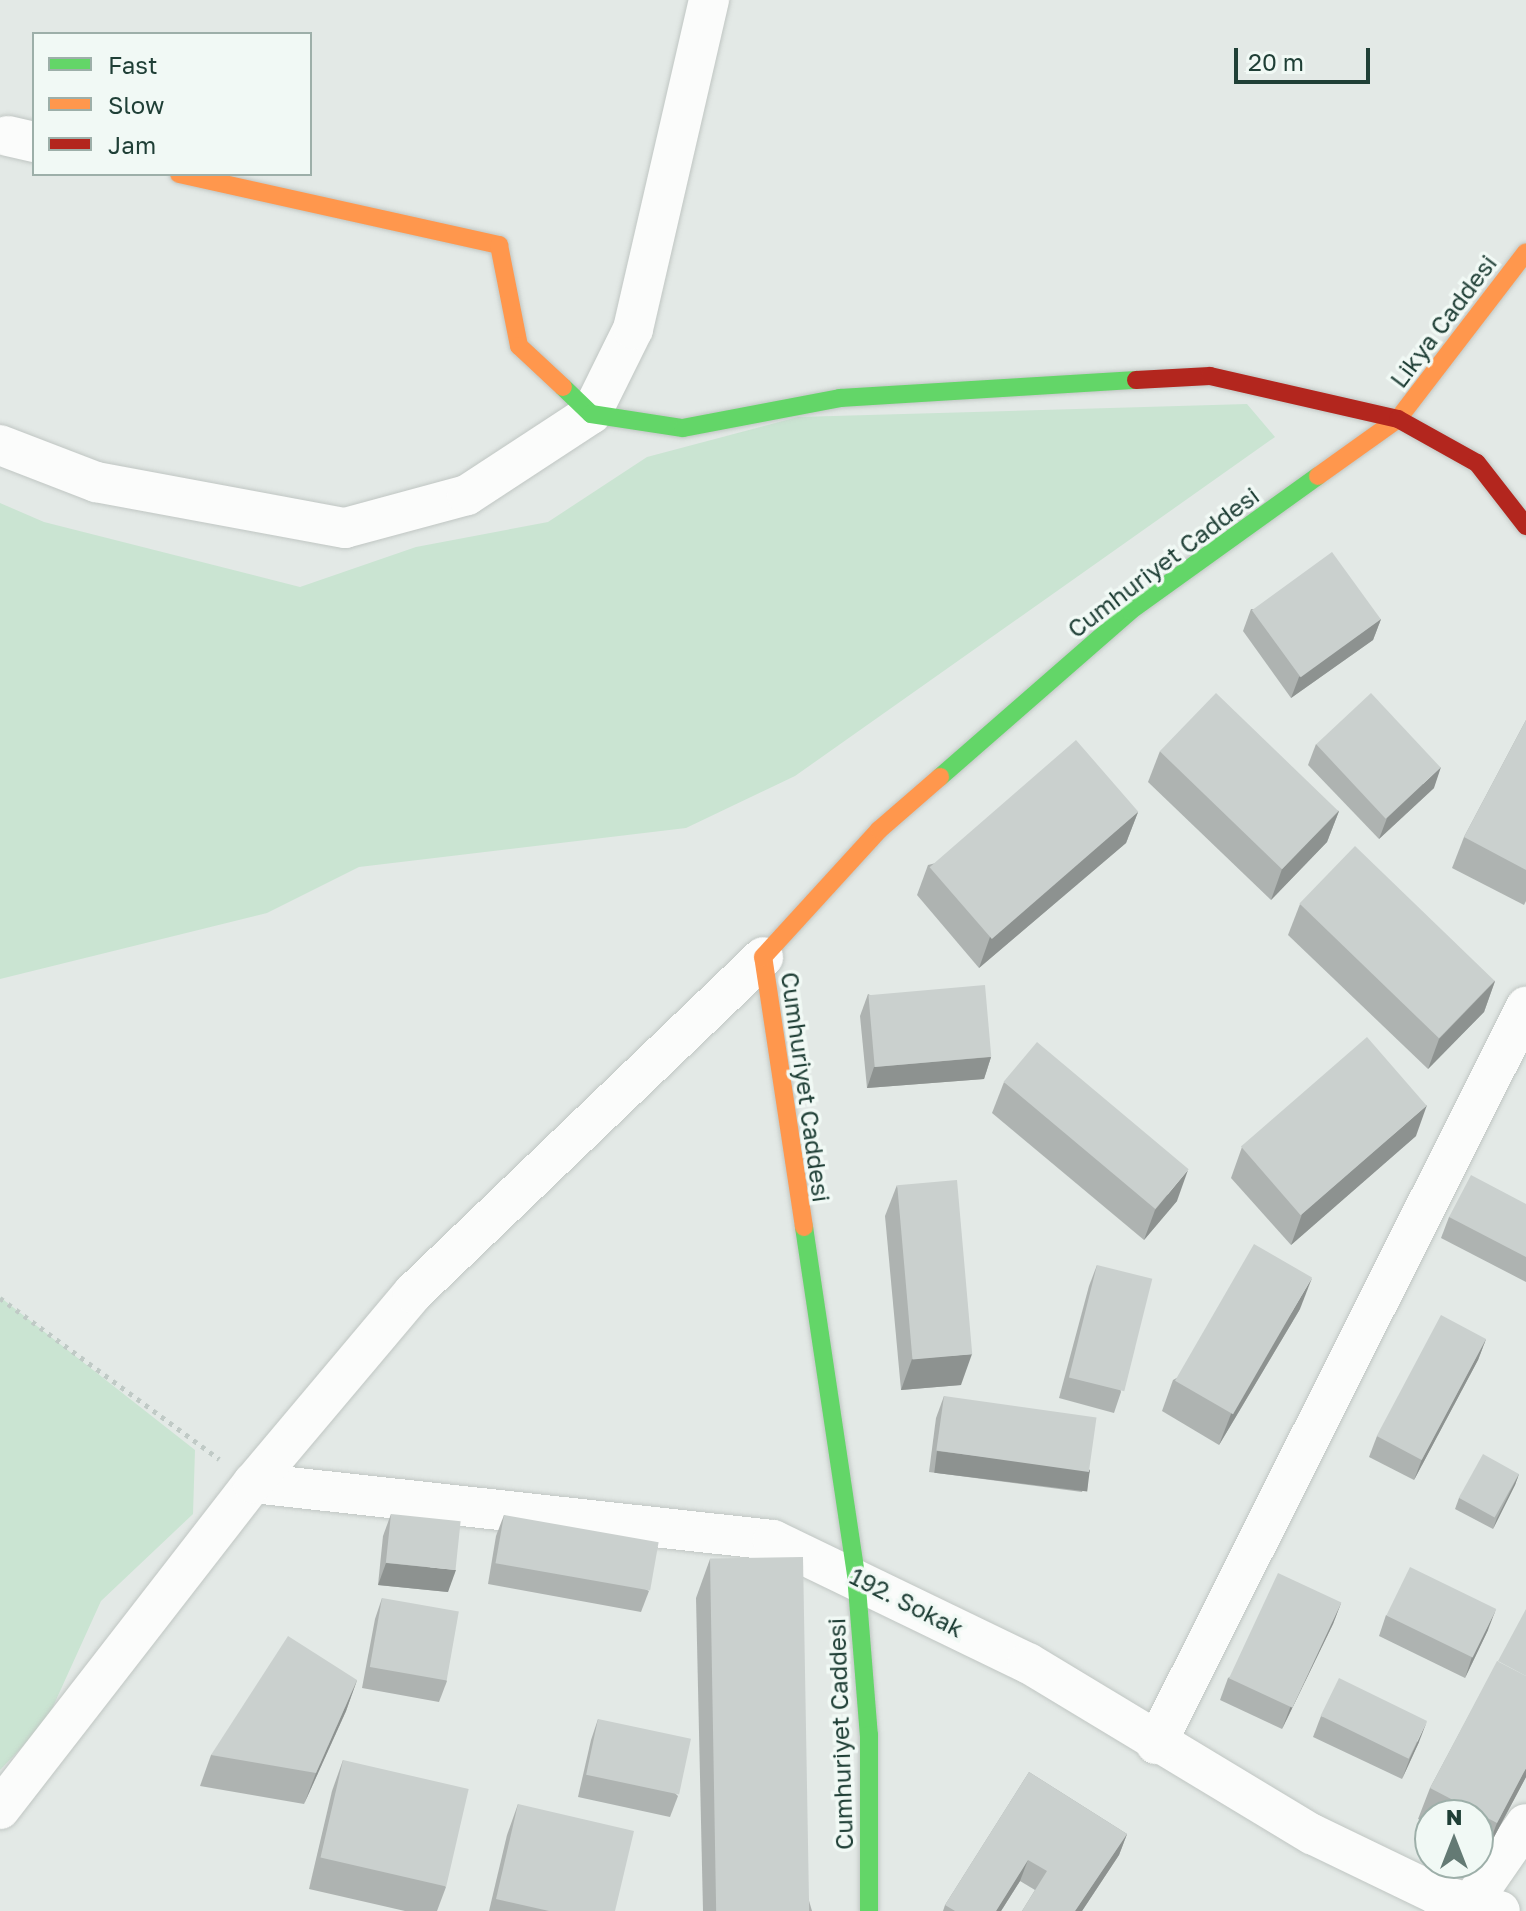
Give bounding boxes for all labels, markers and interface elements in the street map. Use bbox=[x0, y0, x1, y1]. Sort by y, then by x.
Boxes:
legend bbox=[32, 32, 312, 176]
scale bar bbox=[1238, 32, 1374, 82]
text: 20 m bbox=[1248, 47, 1304, 76]
text: Fast bbox=[108, 50, 158, 79]
text: Slow bbox=[108, 90, 164, 119]
text: Jam bbox=[108, 130, 156, 159]
street label: Likya Caddesi bbox=[1384, 249, 1502, 393]
street label: Cumhuriyet Caddesi bbox=[1062, 481, 1264, 643]
street label: Cumhuriyet Caddesi bbox=[776, 970, 836, 1204]
street label: 192. Sokak bbox=[845, 1561, 969, 1643]
street label: Cumhuriyet Caddesi bbox=[822, 1618, 858, 1850]
north arrow bbox=[1414, 1799, 1494, 1879]
text: N bbox=[1446, 1803, 1462, 1830]

